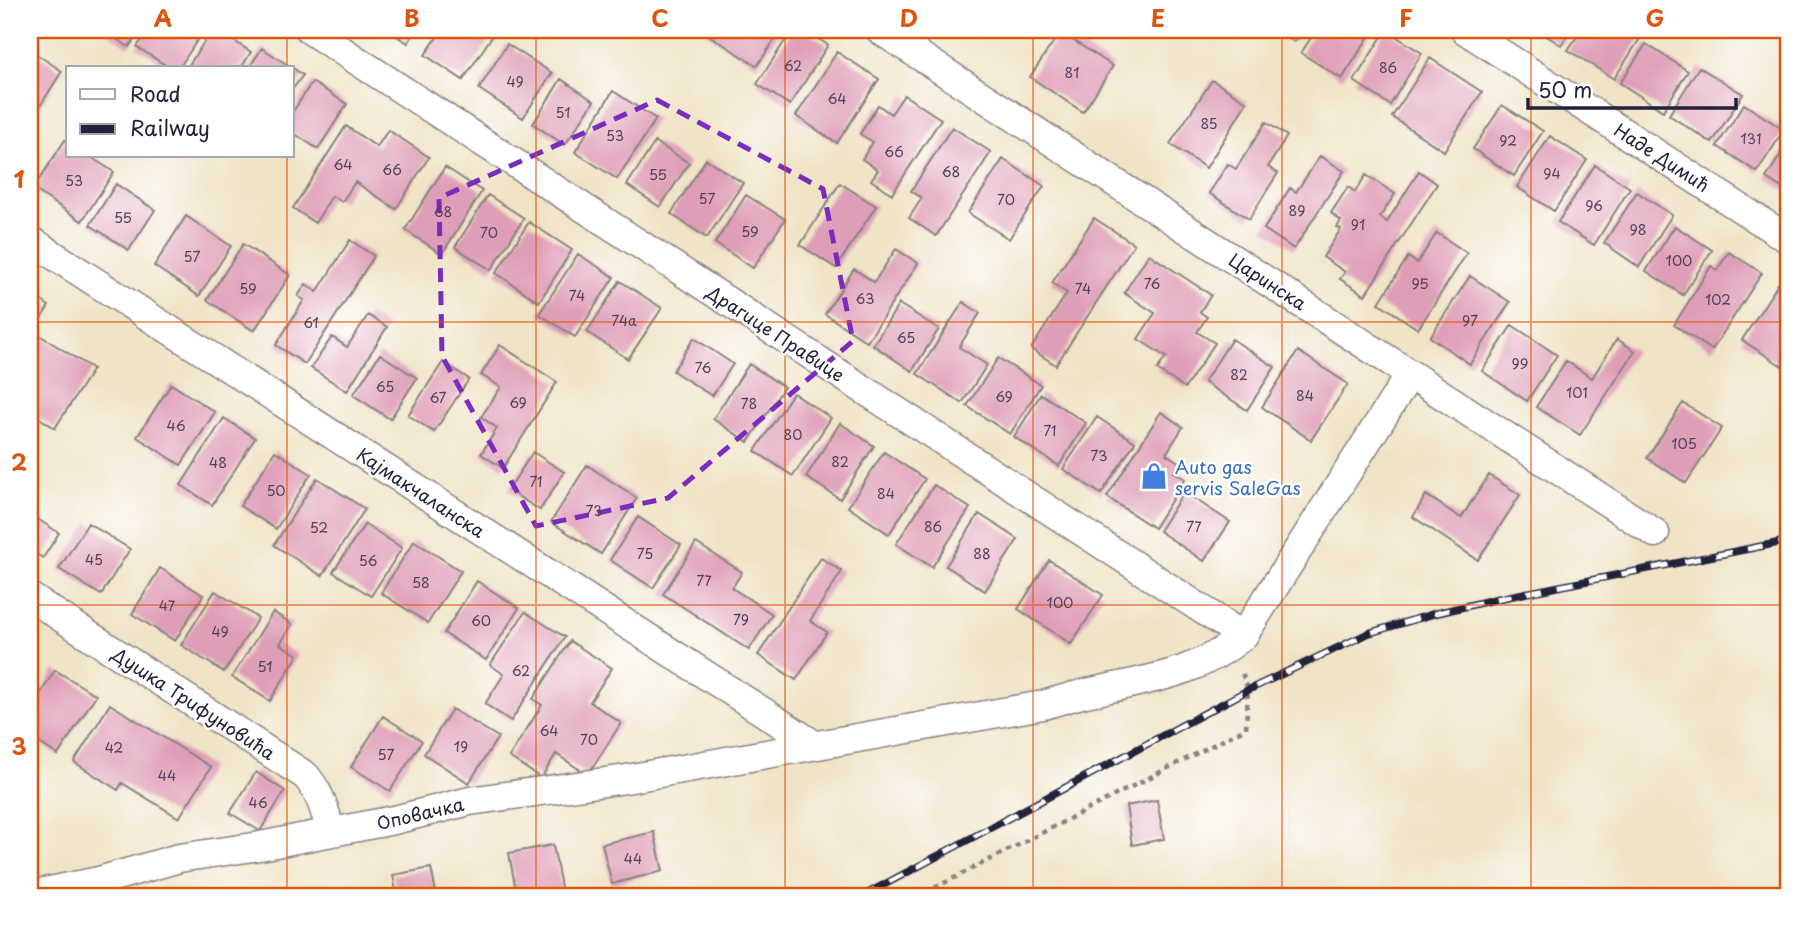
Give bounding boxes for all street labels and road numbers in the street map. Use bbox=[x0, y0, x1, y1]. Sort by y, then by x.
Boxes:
street label: Наде Димић bbox=[1609, 116, 1715, 198]
street label: Царинска bbox=[1224, 246, 1313, 317]
street label: Драгице Правице bbox=[701, 278, 850, 388]
street label: Кајмакчаланска bbox=[352, 440, 491, 544]
street label: Душка Трифуновића bbox=[106, 640, 281, 766]
street label: Оповачка bbox=[374, 790, 467, 836]

